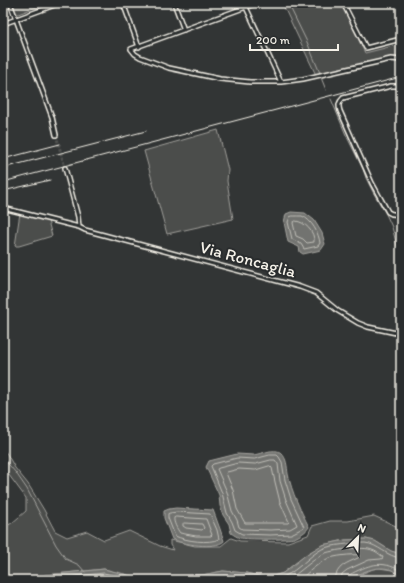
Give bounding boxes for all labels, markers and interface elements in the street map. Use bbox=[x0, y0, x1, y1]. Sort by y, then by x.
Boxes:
scale bar bbox=[250, 26, 338, 52]
text: 200 m bbox=[256, 33, 290, 47]
street label: Via Roncaglia bbox=[198, 237, 298, 281]
north arrow bbox=[338, 517, 378, 557]
text: N bbox=[356, 521, 368, 536]

